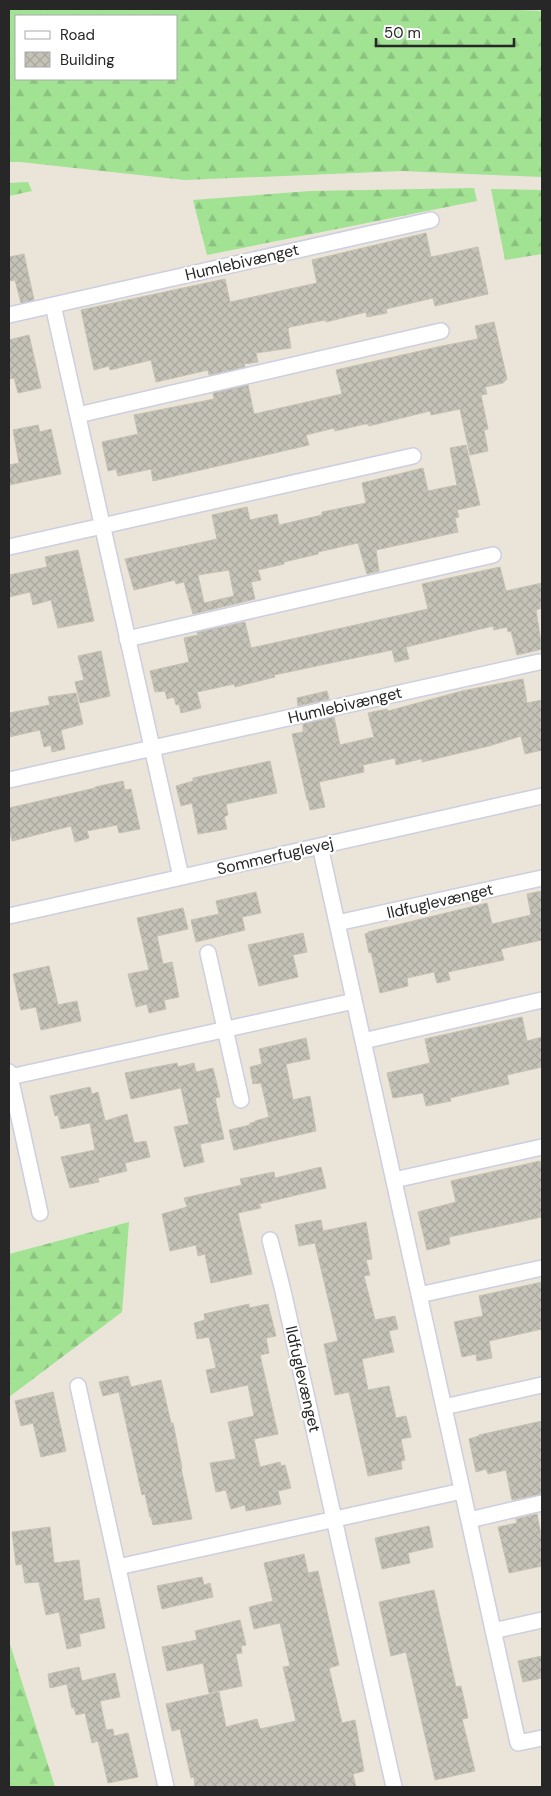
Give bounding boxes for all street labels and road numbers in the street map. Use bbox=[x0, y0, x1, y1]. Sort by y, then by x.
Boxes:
street label: Humlebivænget bbox=[183, 239, 301, 285]
street label: Humlebivænget bbox=[286, 682, 404, 728]
street label: Sommerfuglevej bbox=[215, 832, 335, 880]
street label: Ildfuglevænget bbox=[385, 879, 495, 923]
street label: Ildfuglevænget bbox=[281, 1324, 325, 1434]

